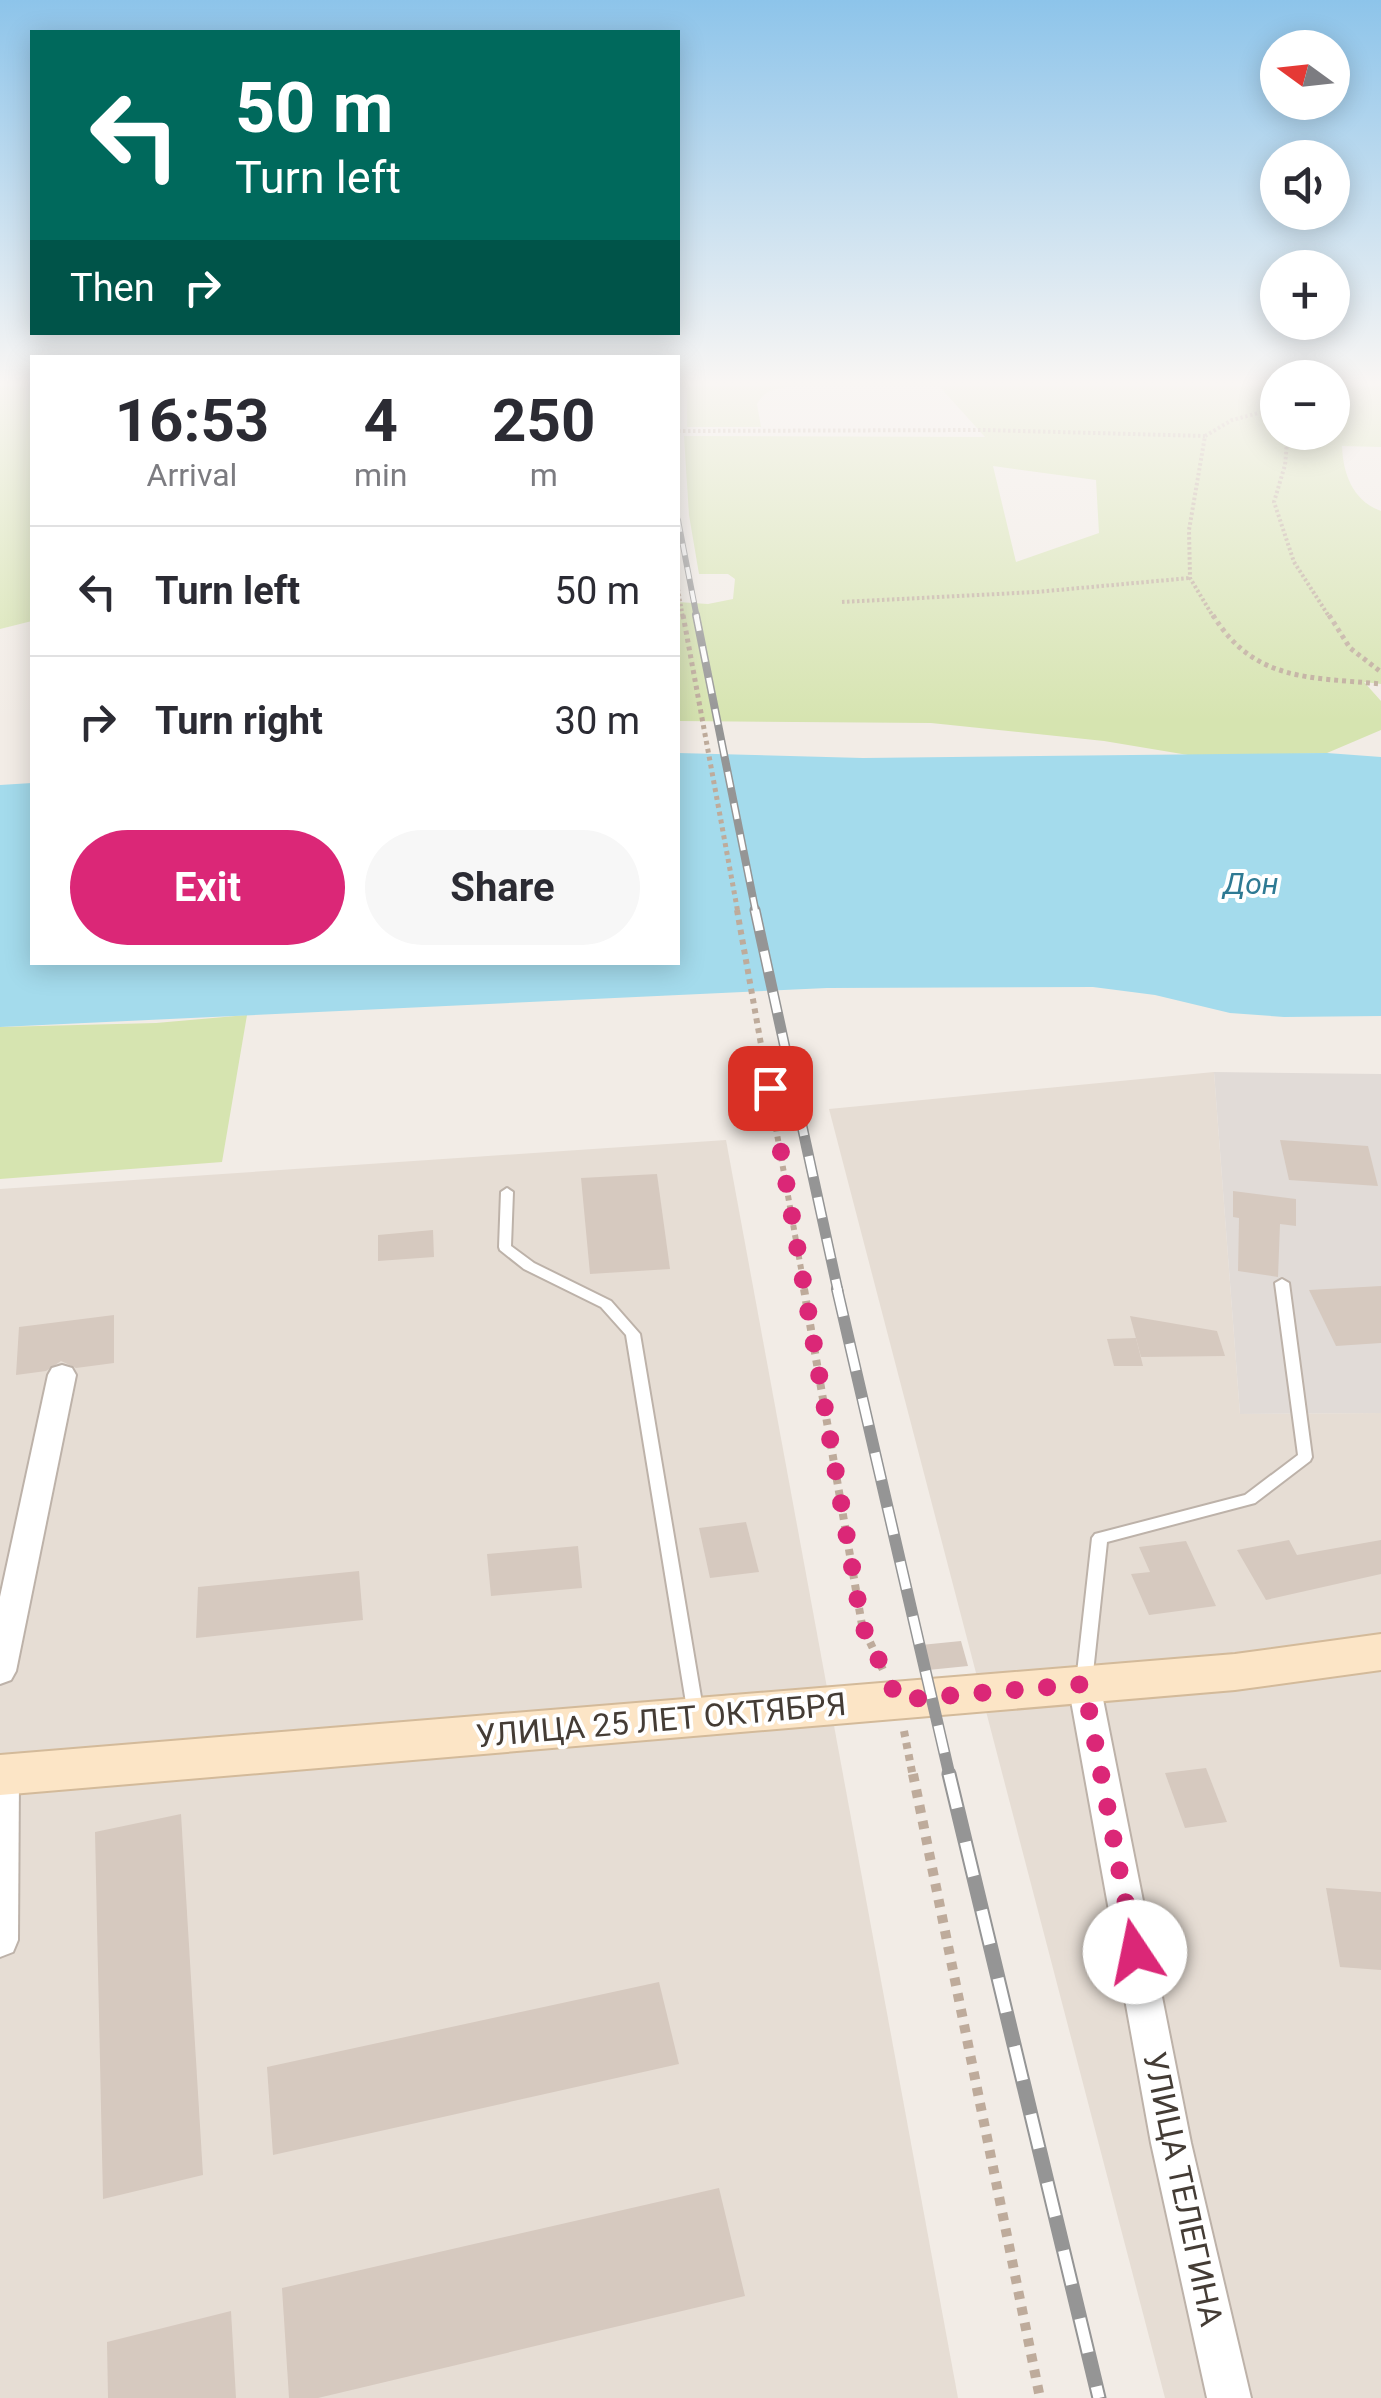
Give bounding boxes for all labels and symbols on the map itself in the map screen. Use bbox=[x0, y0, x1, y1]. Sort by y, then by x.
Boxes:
north arrow bbox=[1260, 30, 1350, 120]
water label: Дон bbox=[1221, 866, 1279, 901]
pin bbox=[728, 1046, 813, 1131]
street label: УЛИЦА 25 ЛЕТ ОКТЯБРЯ bbox=[474, 1685, 848, 1755]
position arrow bbox=[1083, 1900, 1187, 2004]
street label: УЛИЦА ТЕЛЕГИНА bbox=[1135, 2048, 1231, 2330]

